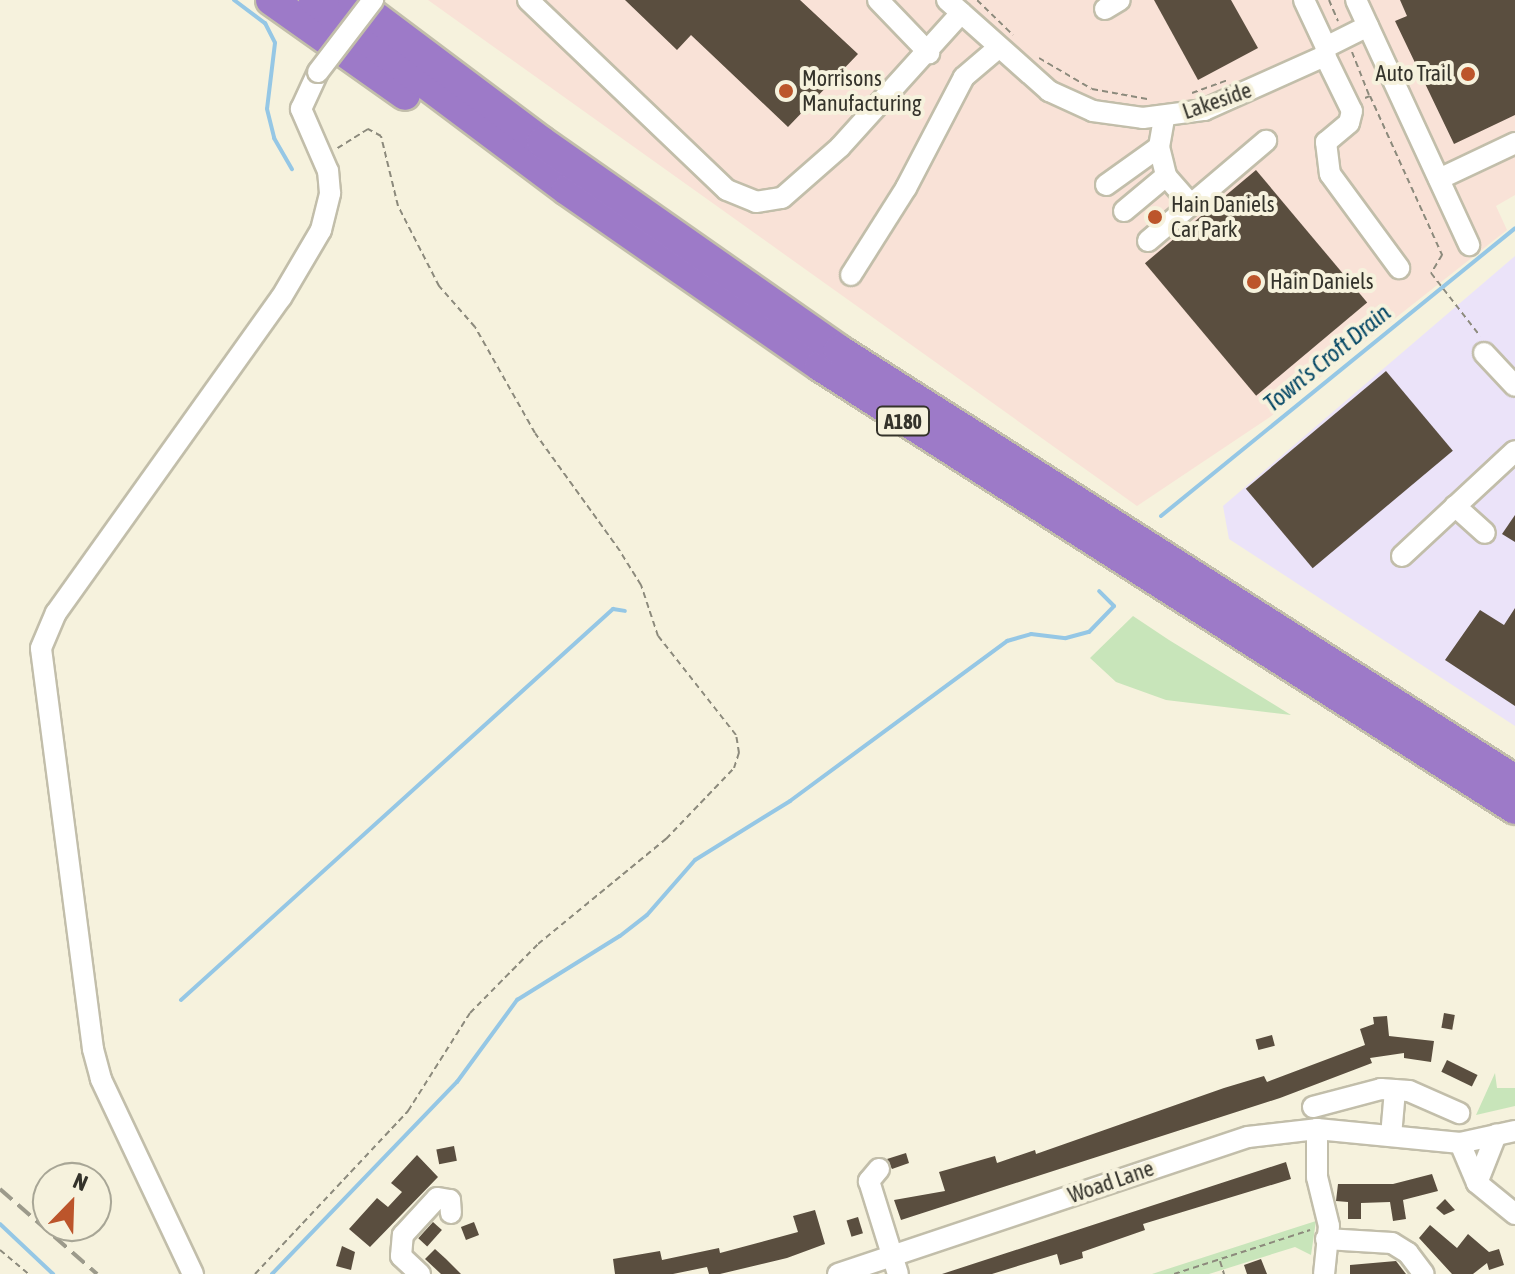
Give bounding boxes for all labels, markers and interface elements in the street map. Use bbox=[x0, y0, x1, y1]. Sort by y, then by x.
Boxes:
place label: Auto Trail bbox=[1376, 61, 1452, 87]
place label: Morrisons Manufacturing bbox=[802, 65, 921, 116]
marker: Auto Trail bbox=[1459, 65, 1477, 83]
street label: Lakeside bbox=[1179, 77, 1255, 125]
marker: Morrisons Manufacturing bbox=[777, 82, 795, 100]
place label: Hain Daniels Car Park bbox=[1171, 191, 1275, 242]
marker: Hain Daniels Car Park bbox=[1146, 208, 1164, 226]
place label: Hain Daniels bbox=[1270, 269, 1374, 295]
marker: Hain Daniels bbox=[1245, 273, 1263, 291]
water label: Town's Croft Drain bbox=[1258, 298, 1396, 418]
road number: A180 bbox=[875, 405, 931, 437]
street label: Woad Lane bbox=[1065, 1155, 1157, 1209]
north arrow bbox=[32, 1162, 112, 1242]
text: N bbox=[70, 1167, 92, 1196]

